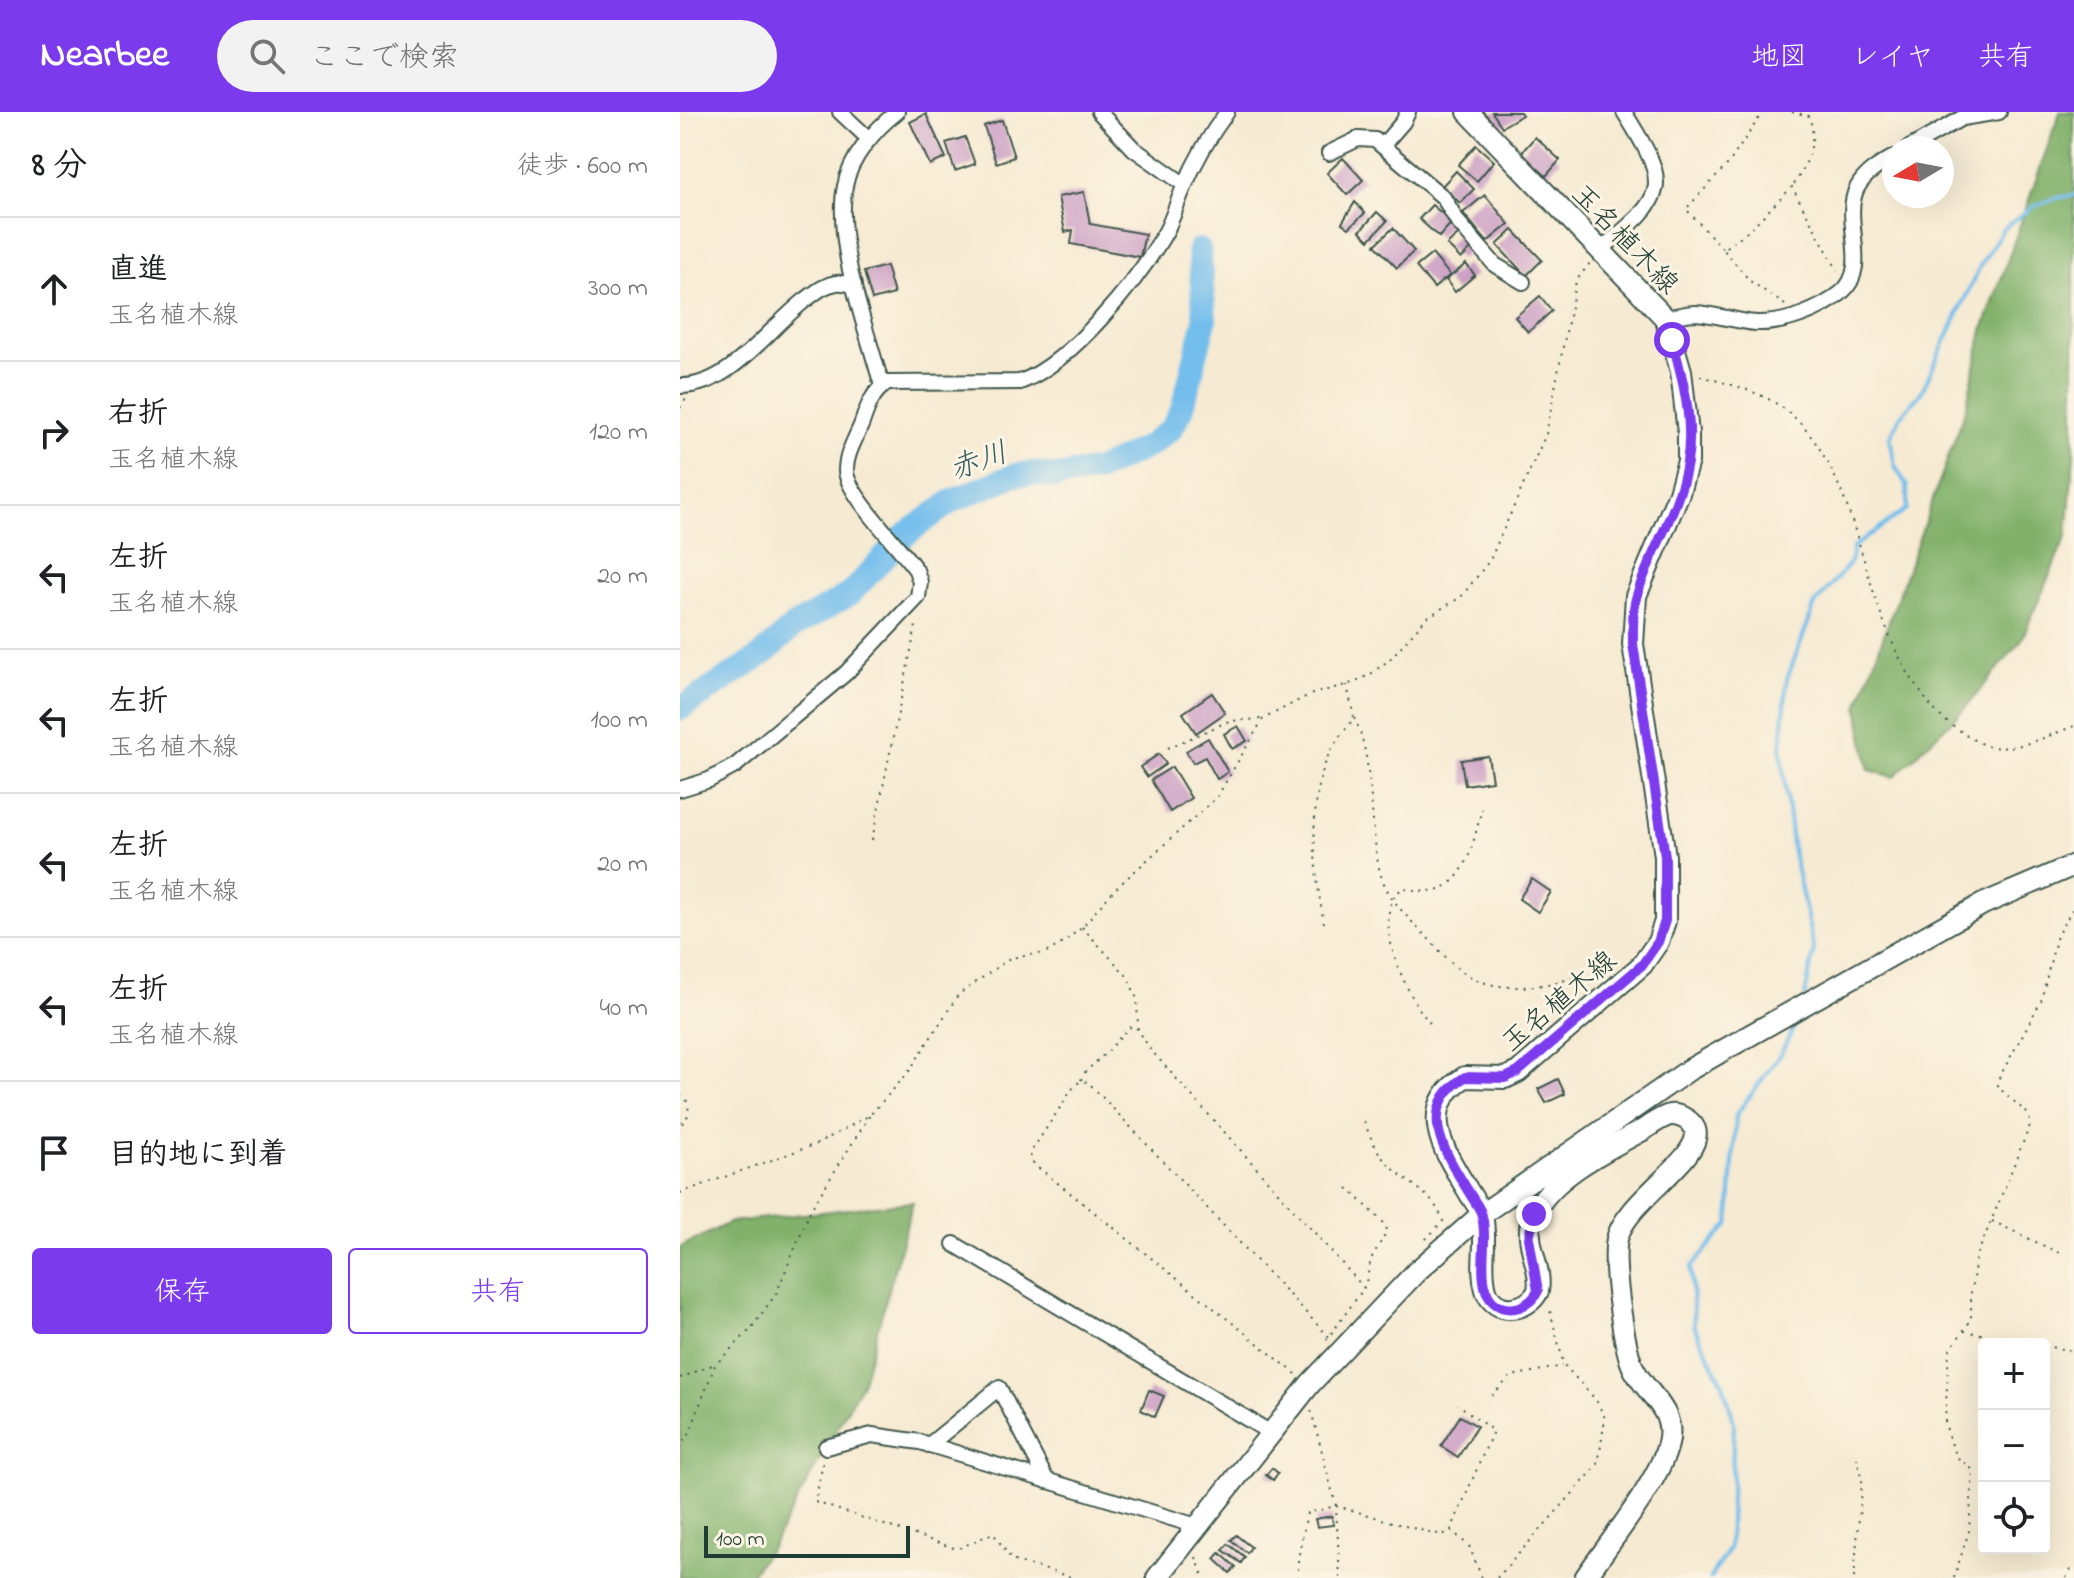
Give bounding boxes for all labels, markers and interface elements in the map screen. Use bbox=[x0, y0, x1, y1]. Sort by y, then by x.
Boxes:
search box bbox=[217, 20, 777, 92]
text: Nearbee bbox=[40, 28, 169, 84]
icon: search bbox=[245, 34, 289, 78]
text: ここで検索 bbox=[309, 37, 459, 81]
text: 地図 bbox=[1751, 38, 1807, 79]
text: レイヤ bbox=[1851, 38, 1934, 79]
text: 共有 bbox=[1978, 38, 2034, 79]
north arrow bbox=[1882, 136, 1954, 208]
text: 8 分 bbox=[32, 142, 87, 192]
text: 徒歩 · 600 m bbox=[517, 148, 648, 186]
street label: 玉名植木線 bbox=[1560, 176, 1687, 305]
text: 直進 bbox=[108, 249, 168, 293]
icon: ahead bbox=[32, 267, 76, 311]
text: 300 m bbox=[588, 270, 648, 308]
text: 玉名植木線 bbox=[108, 298, 238, 336]
route start bbox=[1654, 322, 1690, 358]
text: 右折 bbox=[108, 393, 168, 437]
icon: right bbox=[32, 411, 76, 455]
text: 120 m bbox=[589, 414, 648, 452]
water label: 赤川 bbox=[943, 432, 1015, 493]
text: 玉名植木線 bbox=[108, 442, 238, 480]
text: 左折 bbox=[108, 537, 168, 581]
icon: left bbox=[32, 555, 76, 599]
text: 20 m bbox=[597, 558, 648, 596]
text: 玉名植木線 bbox=[108, 586, 238, 624]
text: 左折 bbox=[108, 681, 168, 725]
icon: left bbox=[32, 699, 76, 743]
text: 100 m bbox=[591, 702, 648, 740]
text: 玉名植木線 bbox=[108, 730, 238, 768]
text: 左折 bbox=[108, 825, 168, 869]
icon: left bbox=[32, 843, 76, 887]
text: 20 m bbox=[597, 846, 648, 884]
text: 玉名植木線 bbox=[108, 874, 238, 912]
street label: 玉名植木線 bbox=[1493, 942, 1627, 1063]
text: 左折 bbox=[108, 969, 168, 1013]
icon: left bbox=[32, 987, 76, 1031]
text: 40 m bbox=[599, 990, 648, 1028]
text: 玉名植木線 bbox=[108, 1018, 238, 1056]
icon: arrive bbox=[32, 1131, 76, 1175]
text: 目的地に到着 bbox=[108, 1134, 288, 1178]
route end bbox=[1516, 1196, 1552, 1232]
button: 保存 bbox=[32, 1248, 332, 1334]
button: 共有 bbox=[348, 1248, 648, 1334]
map controls bbox=[1978, 1338, 2050, 1554]
button: + bbox=[1978, 1338, 2050, 1410]
button: − bbox=[1978, 1410, 2050, 1482]
button: locate bbox=[1978, 1482, 2050, 1554]
scale bar bbox=[704, 1522, 910, 1558]
text: 100 m bbox=[716, 1524, 765, 1556]

